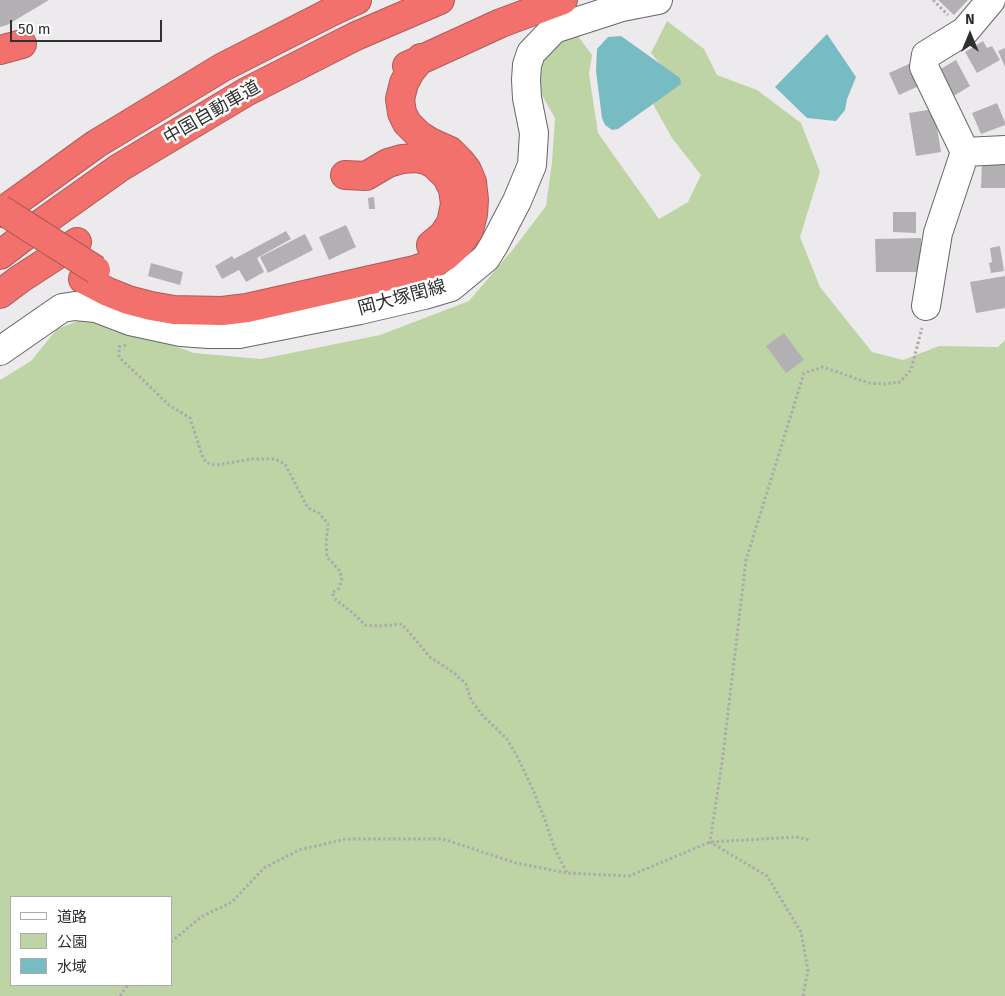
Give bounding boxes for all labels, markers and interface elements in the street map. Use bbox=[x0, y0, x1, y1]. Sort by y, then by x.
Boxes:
scale bar bbox=[12, 10, 165, 42]
north arrow bbox=[945, 10, 995, 60]
text: N bbox=[965, 11, 975, 28]
text: 50 m bbox=[18, 20, 51, 38]
street label: 中国自動車道 bbox=[160, 77, 264, 149]
street label: 岡大塚閏線 bbox=[356, 276, 448, 320]
legend bbox=[10, 896, 172, 986]
text: 道路 bbox=[57, 908, 87, 926]
text: 公園 bbox=[57, 933, 87, 951]
text: 水域 bbox=[57, 958, 87, 976]

